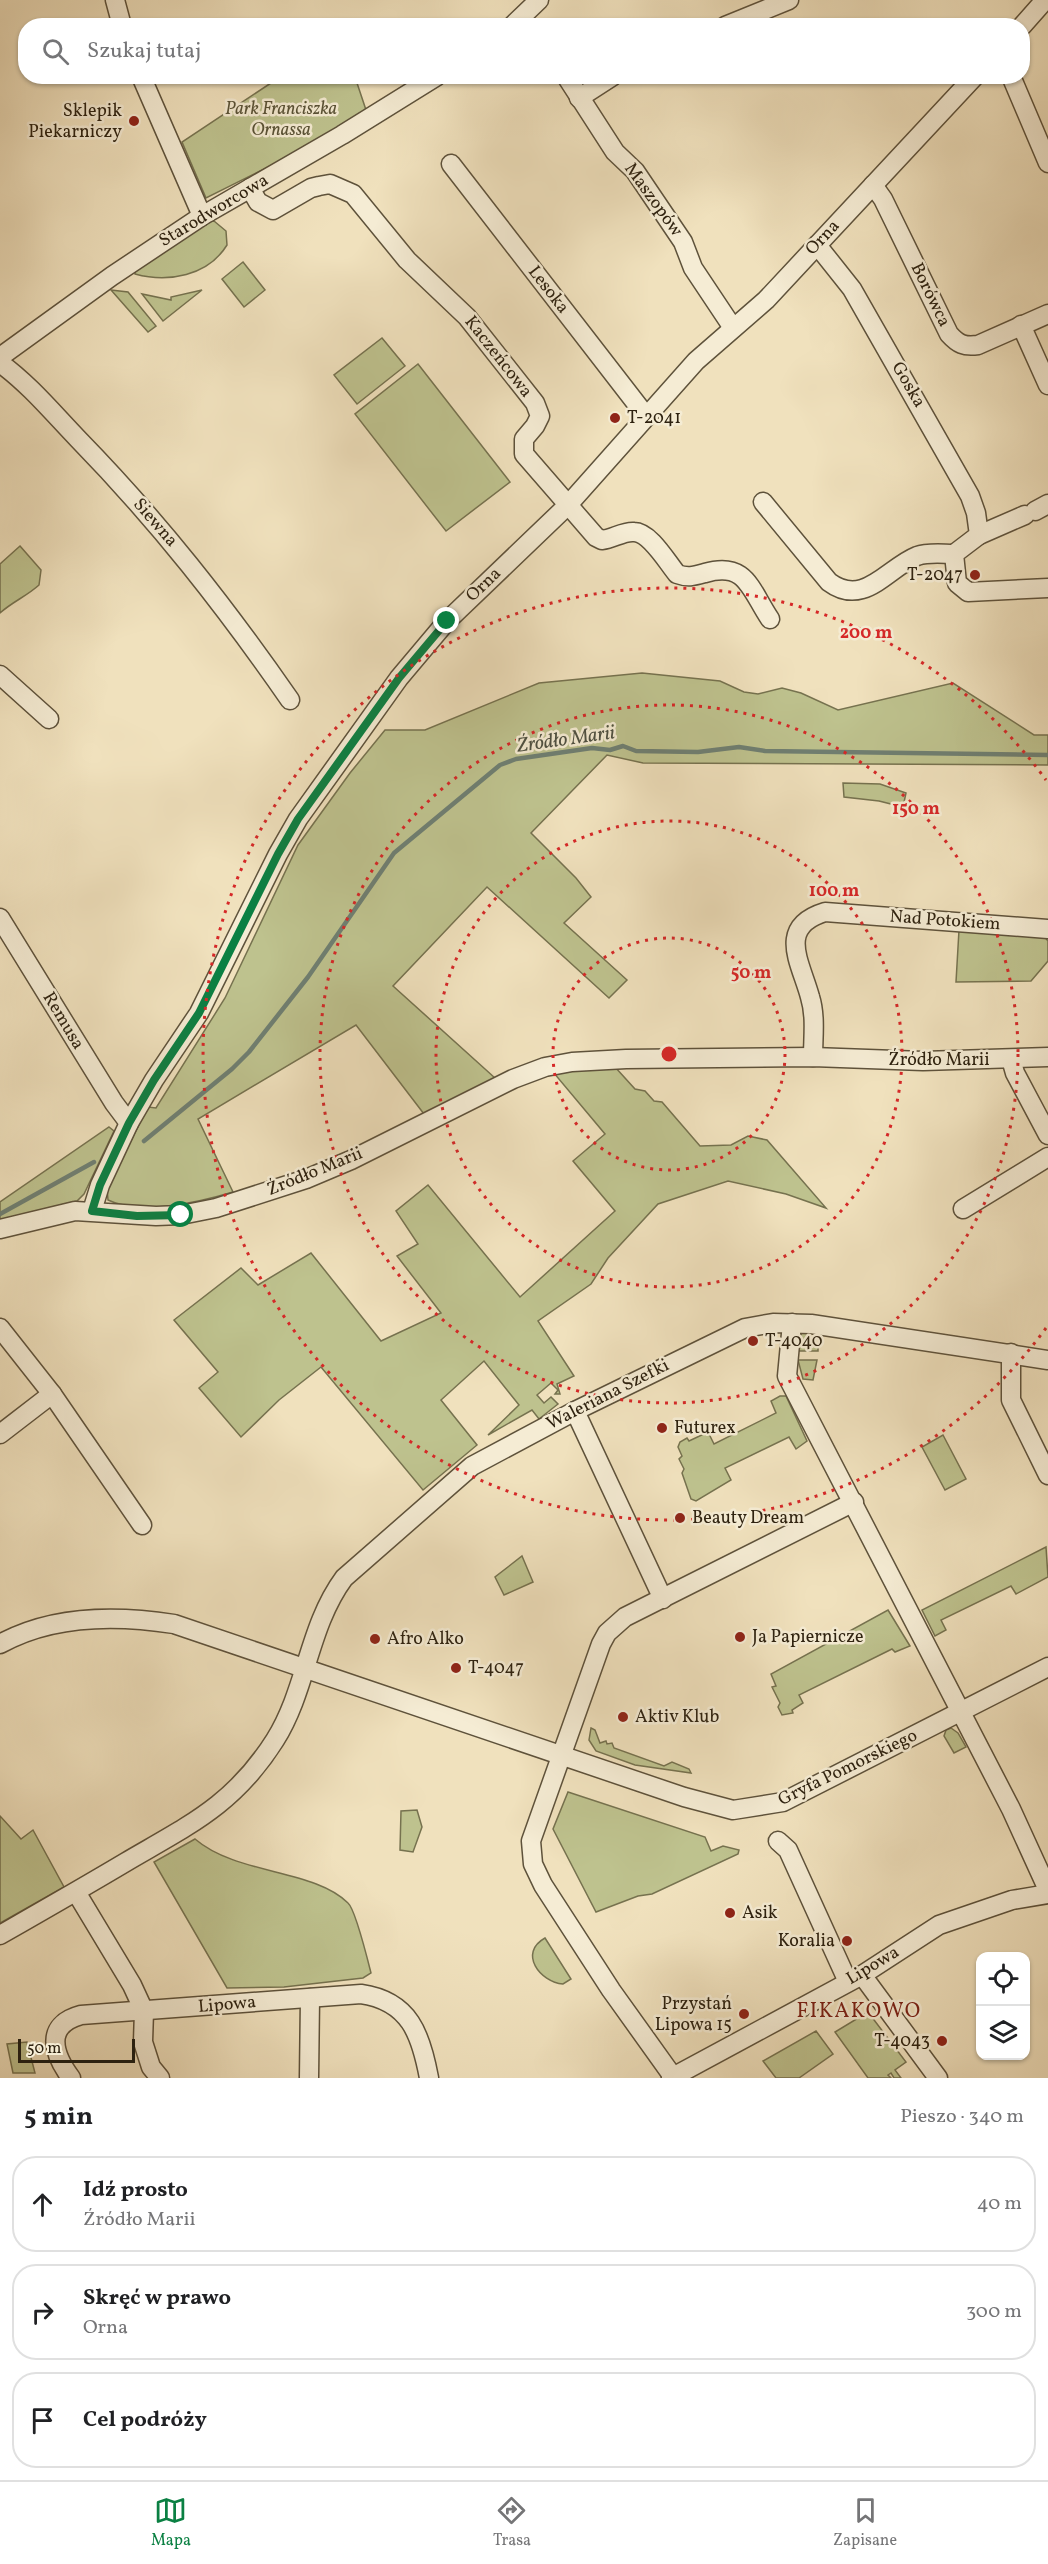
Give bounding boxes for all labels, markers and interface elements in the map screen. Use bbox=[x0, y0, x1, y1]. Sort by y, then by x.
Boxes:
search box bbox=[18, 18, 1030, 84]
icon: search bbox=[39, 35, 72, 68]
text: Szukaj tutaj bbox=[87, 36, 201, 67]
park label: Park Franciszka Ornassa bbox=[225, 97, 337, 143]
place label: Sklepik Piekarniczy bbox=[28, 99, 122, 145]
marker: Sklepik Piekarniczy bbox=[127, 114, 141, 128]
street label: Maszopów bbox=[618, 158, 688, 242]
street label: Starodworcowa bbox=[155, 168, 273, 254]
street label: Orna bbox=[800, 215, 846, 261]
street label: Borówca bbox=[904, 259, 956, 331]
street label: Lesoka bbox=[521, 261, 575, 319]
street label: Kaczeńcowa bbox=[458, 311, 538, 403]
street label: Goska bbox=[885, 357, 931, 413]
place label: T-2041 bbox=[627, 406, 681, 431]
marker: T-2041 bbox=[608, 411, 622, 425]
street label: Siewna bbox=[127, 493, 183, 553]
street label: Orna bbox=[461, 562, 507, 608]
place label: T-2047 bbox=[907, 563, 963, 588]
marker: T-2047 bbox=[968, 568, 982, 582]
route end bbox=[433, 607, 459, 633]
text: 200 m bbox=[840, 621, 892, 646]
water label: Źródło Marii bbox=[514, 719, 618, 761]
text: 150 m bbox=[892, 797, 940, 822]
text: 100 m bbox=[809, 879, 859, 904]
street label: Nad Potokiem bbox=[889, 905, 1001, 937]
text: 50 m bbox=[731, 961, 771, 986]
street label: Remusa bbox=[36, 987, 90, 1055]
centre of rings bbox=[659, 1044, 679, 1064]
street label: Źródło Marii bbox=[888, 1048, 990, 1073]
street label: Źródło Marii bbox=[263, 1141, 367, 1203]
route start bbox=[167, 1201, 193, 1227]
place label: T-4040 bbox=[765, 1329, 823, 1354]
marker: T-4040 bbox=[746, 1334, 760, 1348]
street label: Waleriana Szefki bbox=[542, 1353, 674, 1437]
place label: Futurex bbox=[674, 1416, 736, 1441]
marker: Futurex bbox=[655, 1421, 669, 1435]
place label: Beauty Dream bbox=[692, 1506, 804, 1531]
marker: Beauty Dream bbox=[673, 1511, 687, 1525]
place label: Ja Papiernicze bbox=[752, 1625, 863, 1650]
place label: Afro Alko bbox=[387, 1627, 464, 1652]
marker: Ja Papiernicze bbox=[733, 1630, 747, 1644]
marker: Afro Alko bbox=[368, 1632, 382, 1646]
place label: T-4047 bbox=[468, 1656, 524, 1681]
marker: T-4047 bbox=[449, 1661, 463, 1675]
place label: Aktiv Klub bbox=[635, 1705, 720, 1730]
marker: Aktiv Klub bbox=[616, 1710, 630, 1724]
street label: Gryfa Pomorskiego bbox=[774, 1723, 922, 1813]
place label: Asik bbox=[742, 1901, 778, 1926]
marker: Asik bbox=[723, 1906, 737, 1920]
place label: Koralia bbox=[778, 1929, 835, 1954]
marker: Koralia bbox=[840, 1934, 854, 1948]
street label: Lipowa bbox=[842, 1940, 904, 1992]
map controls bbox=[976, 1952, 1030, 2060]
button: locate bbox=[976, 1952, 1030, 2006]
street label: Lipowa bbox=[197, 1990, 257, 2020]
place label: Przystań Lipowa 15 bbox=[655, 1992, 732, 2038]
district label: FIKAKOWO bbox=[796, 1997, 922, 2026]
button: layers bbox=[976, 2006, 1030, 2060]
marker: Przystań Lipowa 15 bbox=[737, 2007, 751, 2021]
place label: T-4043 bbox=[874, 2029, 930, 2054]
marker: T-4043 bbox=[935, 2034, 949, 2048]
scale bar bbox=[18, 2036, 135, 2064]
text: 50 m bbox=[27, 2038, 61, 2060]
text: 5 min bbox=[24, 2099, 93, 2135]
text: Pieszo · 340 m bbox=[900, 2103, 1024, 2131]
text: Idź prosto bbox=[83, 2175, 188, 2206]
icon: ahead bbox=[26, 2188, 59, 2221]
text: 40 m bbox=[977, 2190, 1022, 2218]
text: Źródło Marii bbox=[83, 2206, 196, 2234]
text: Skręć w prawo bbox=[83, 2283, 231, 2314]
icon: right bbox=[26, 2296, 59, 2329]
text: 300 m bbox=[966, 2298, 1022, 2326]
text: Orna bbox=[83, 2314, 128, 2342]
icon: arrive bbox=[26, 2404, 59, 2437]
text: Cel podróży bbox=[83, 2405, 207, 2436]
tab: Mapa bbox=[151, 2494, 191, 2552]
tab: Trasa bbox=[493, 2494, 531, 2552]
tab: Zapisane bbox=[833, 2494, 897, 2552]

